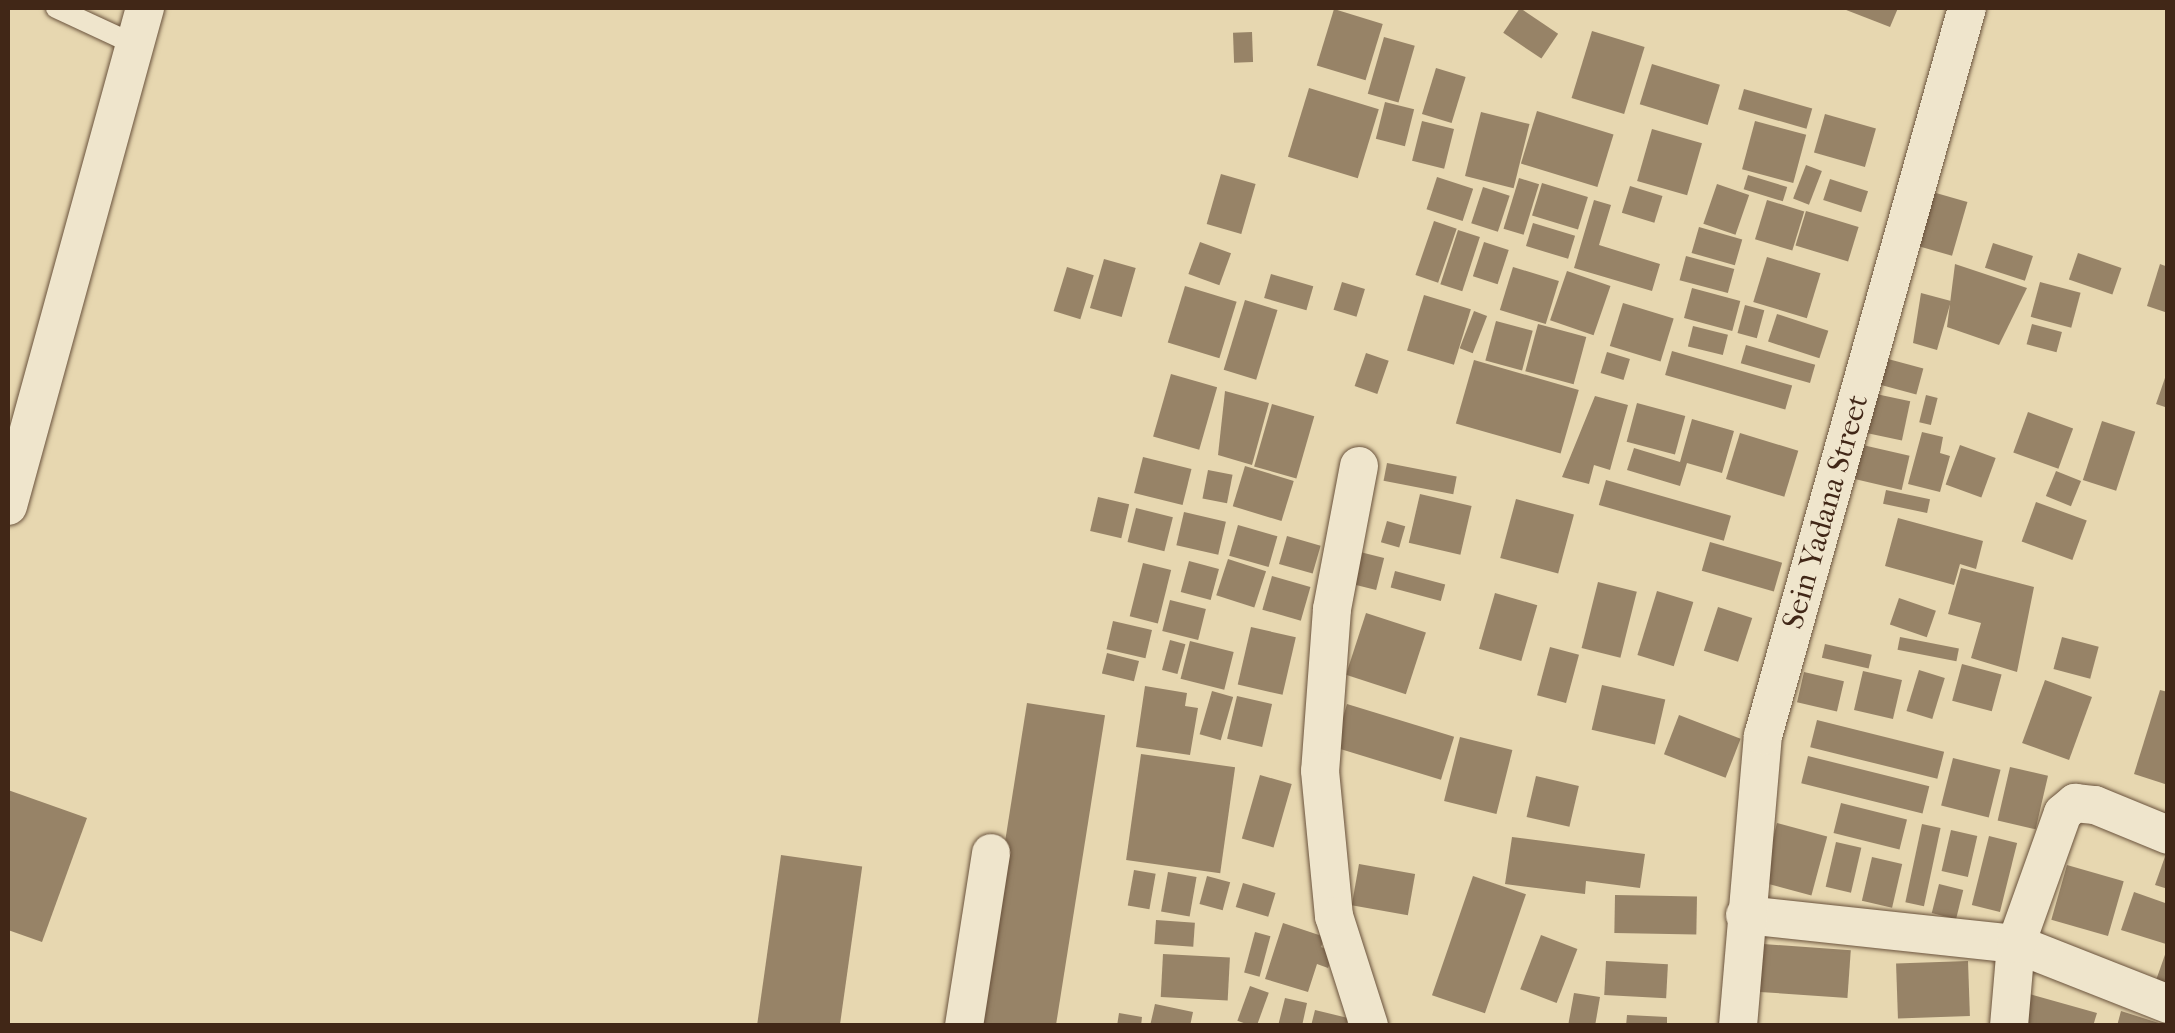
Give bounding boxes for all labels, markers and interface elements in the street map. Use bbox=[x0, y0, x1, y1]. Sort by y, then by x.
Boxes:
street label: Sein Yadana Street bbox=[1775, 391, 1877, 633]

